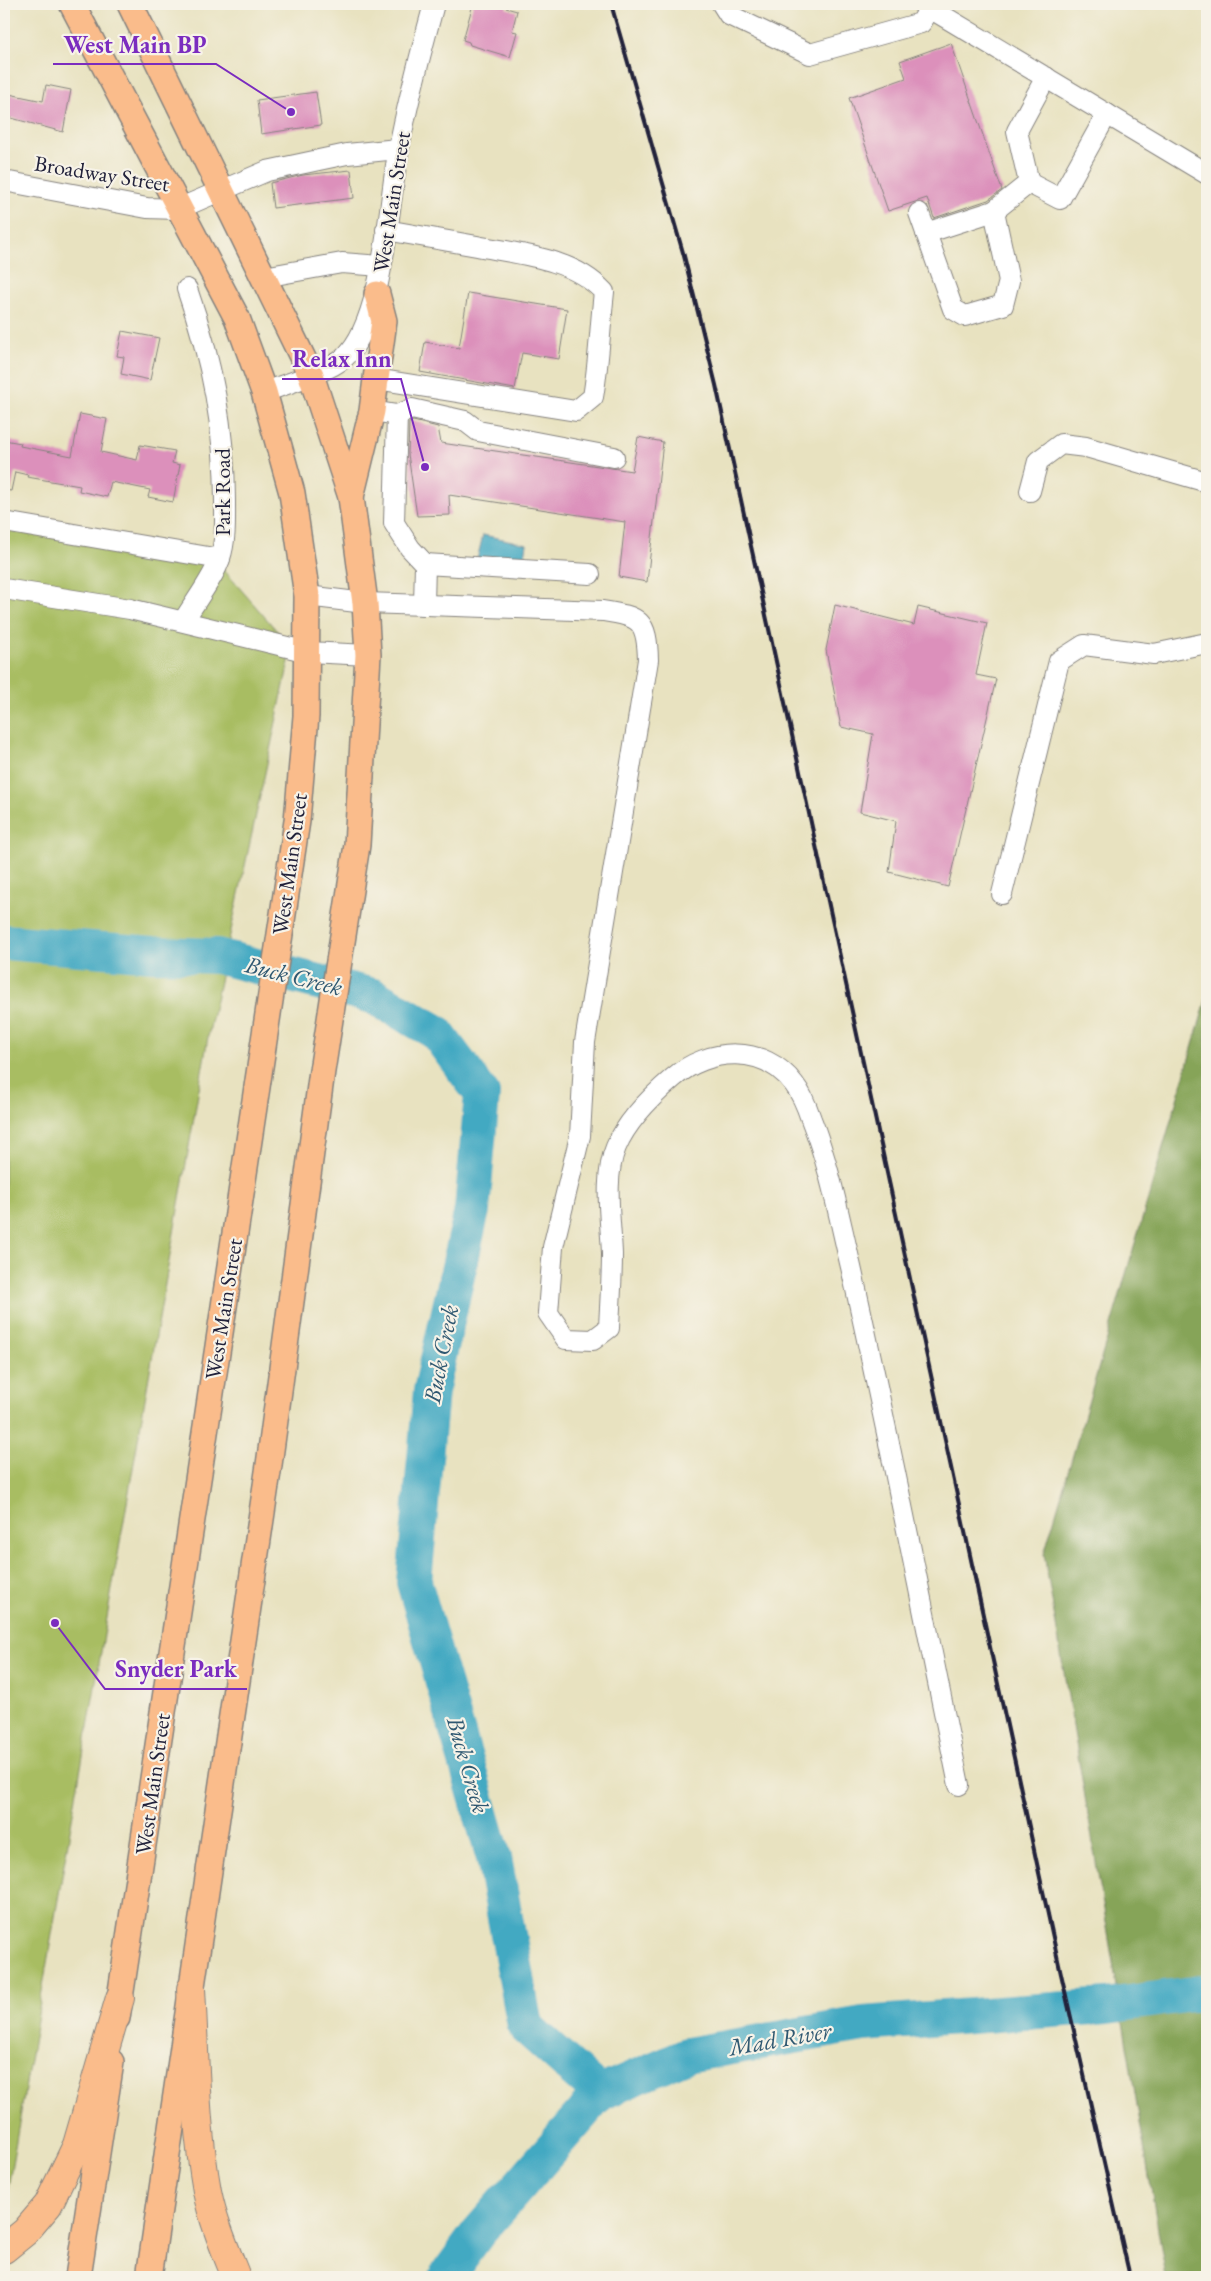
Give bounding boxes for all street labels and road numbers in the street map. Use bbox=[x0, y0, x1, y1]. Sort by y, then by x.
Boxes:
street label: West Main Street bbox=[366, 129, 417, 275]
street label: Broadway Street bbox=[32, 149, 172, 198]
street label: Park Road bbox=[208, 447, 237, 536]
street label: West Main Street bbox=[265, 791, 314, 937]
street label: West Main Street bbox=[198, 1236, 249, 1382]
street label: West Main Street bbox=[128, 1711, 177, 1857]

